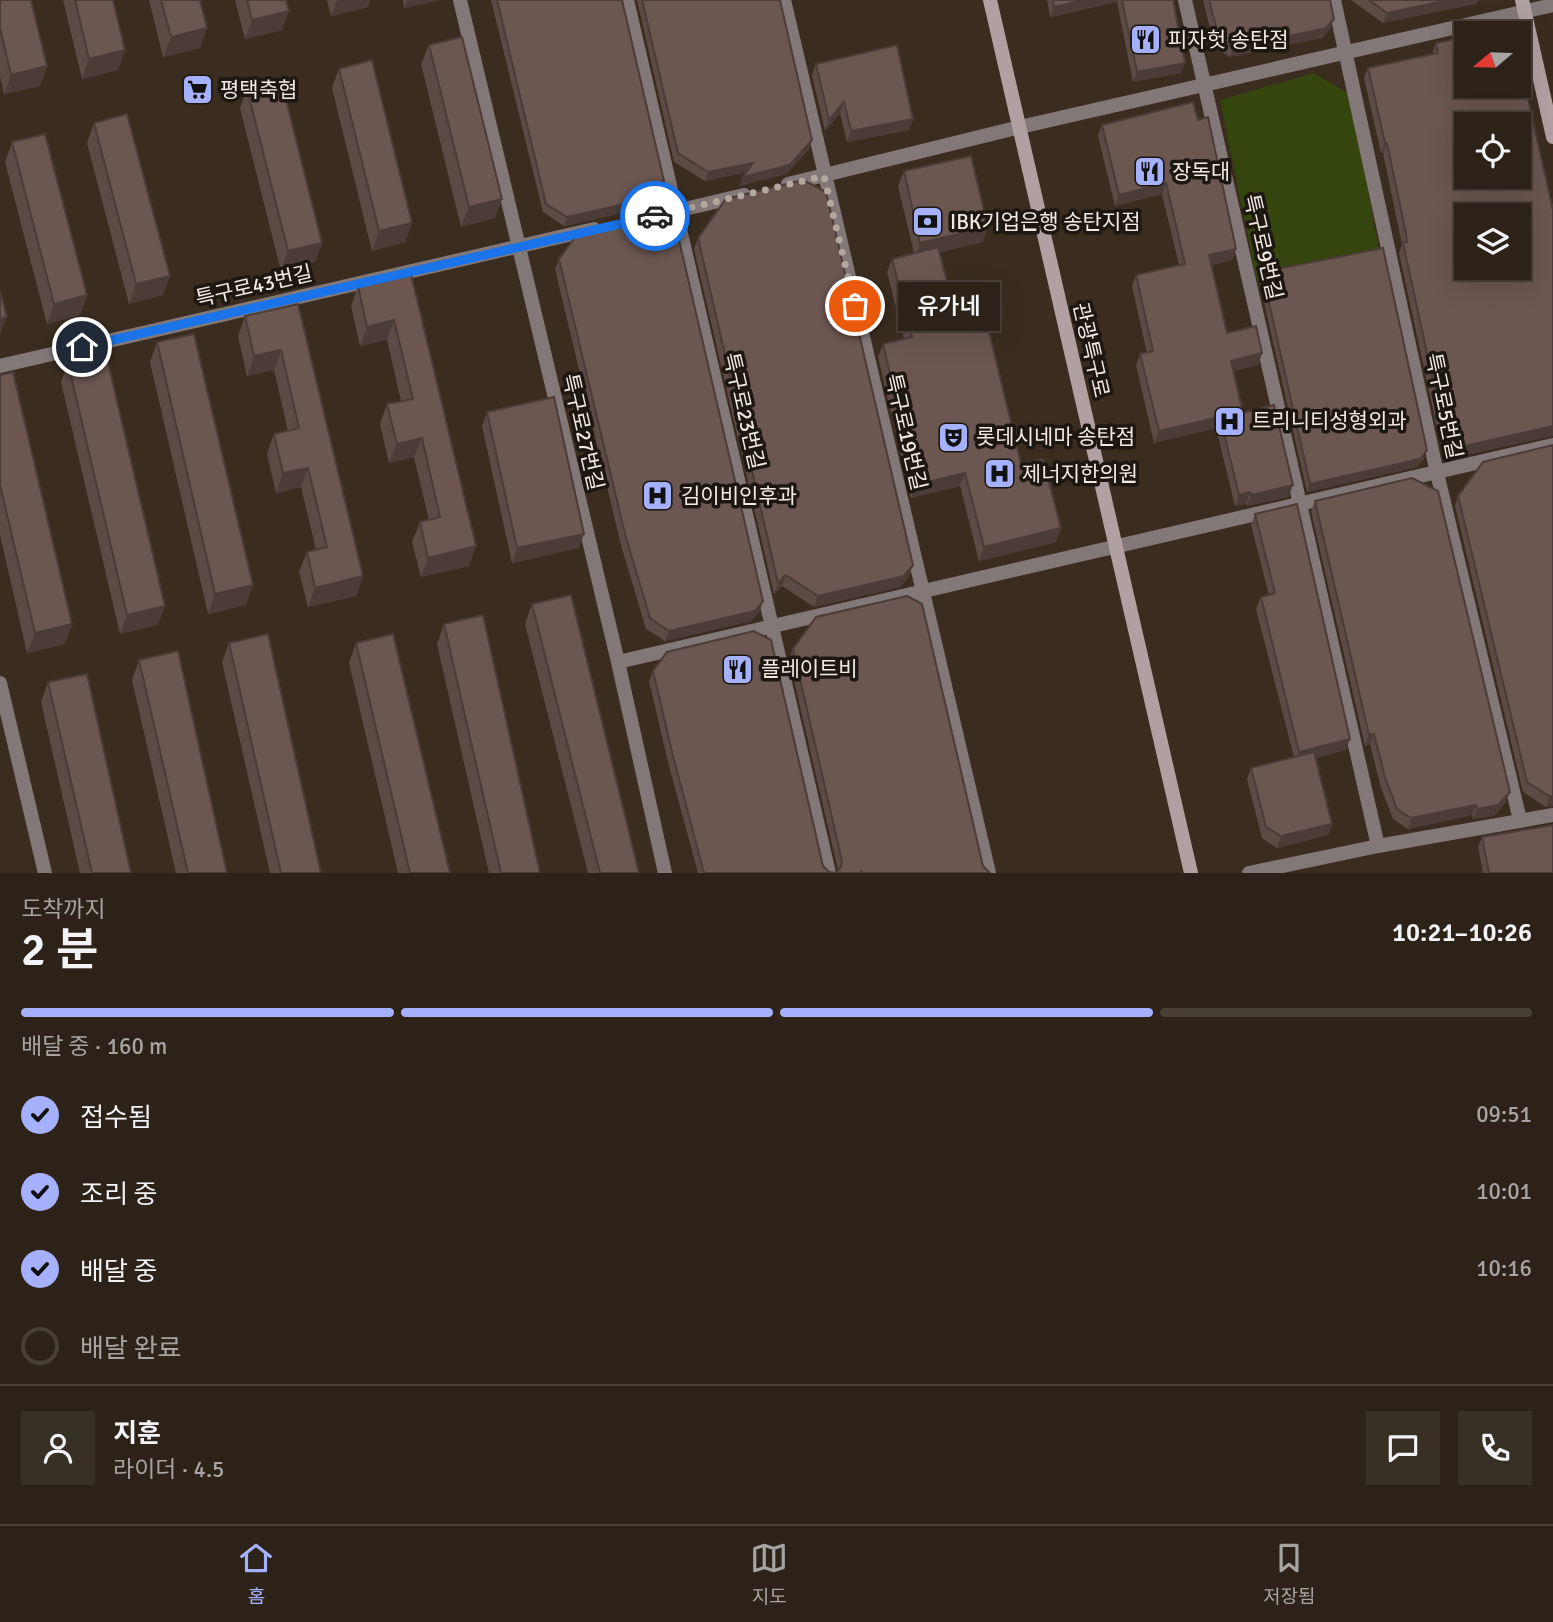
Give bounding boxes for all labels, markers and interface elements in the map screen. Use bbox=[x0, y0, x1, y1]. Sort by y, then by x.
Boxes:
north arrow bbox=[1454, 21, 1531, 98]
map controls bbox=[1454, 21, 1531, 280]
restaurant icon: 피자헛 송탄점 bbox=[1128, 23, 1162, 57]
place label: 피자헛 송탄점 bbox=[1168, 27, 1289, 53]
supermarket icon: 평택축협 bbox=[180, 73, 214, 107]
place label: 평택축협 bbox=[220, 77, 297, 103]
button: locate bbox=[1454, 112, 1531, 189]
restaurant icon: 장독대 bbox=[1132, 155, 1166, 189]
place label: 장독대 bbox=[1172, 159, 1230, 185]
courier bbox=[620, 181, 690, 251]
street label: 특구로9번길 bbox=[1238, 191, 1288, 303]
icon: car bbox=[636, 197, 674, 235]
button: layers bbox=[1454, 203, 1531, 280]
bank icon: IBK기업은행 송탄지점 bbox=[910, 205, 944, 239]
place label: IBK기업은행 송탄지점 bbox=[950, 209, 1141, 235]
street label: 특구로43번길 bbox=[193, 260, 315, 312]
pin bbox=[825, 276, 885, 336]
callout: 유가네 bbox=[897, 282, 998, 330]
icon: bag bbox=[836, 287, 874, 325]
text: 유가네 bbox=[917, 292, 981, 321]
street label: 관광특구로 bbox=[1067, 300, 1115, 400]
pin bbox=[52, 317, 112, 377]
icon: home bbox=[63, 328, 101, 366]
street label: 특구로23번길 bbox=[718, 350, 770, 472]
street label: 특구로5번길 bbox=[1420, 351, 1468, 461]
street label: 특구로27번길 bbox=[557, 371, 609, 493]
street label: 특구로19번길 bbox=[880, 371, 932, 493]
hospital icon: 트리니티성형외과 bbox=[1212, 404, 1246, 438]
place label: 트리니티성형외과 bbox=[1252, 408, 1407, 434]
theatre icon: 롯데시네마 송탄점 bbox=[936, 420, 970, 454]
place label: 롯데시네마 송탄점 bbox=[976, 424, 1135, 450]
hospital icon: 제너지한의원 bbox=[982, 457, 1016, 491]
place label: 제너지한의원 bbox=[1022, 461, 1138, 487]
hospital icon: 김이비인후과 bbox=[641, 479, 675, 513]
place label: 김이비인후과 bbox=[681, 483, 797, 509]
restaurant icon: 플레이트비 bbox=[721, 652, 755, 686]
place label: 플레이트비 bbox=[761, 656, 858, 682]
text: 도착까지 bbox=[21, 895, 106, 924]
text: 10:21–10:26 bbox=[1392, 917, 1532, 949]
text: 2 분 bbox=[21, 922, 98, 978]
text: 배달 중 · 160 m bbox=[21, 1032, 167, 1061]
icon: check bbox=[21, 1096, 59, 1134]
text: 09:51 bbox=[1476, 1100, 1532, 1129]
text: 접수됨 bbox=[80, 1102, 152, 1134]
icon: check bbox=[21, 1173, 59, 1211]
text: 10:01 bbox=[1476, 1177, 1532, 1206]
text: 조리 중 bbox=[80, 1179, 157, 1211]
icon: check bbox=[21, 1250, 59, 1288]
text: 10:16 bbox=[1476, 1254, 1532, 1283]
text: 배달 중 bbox=[80, 1256, 157, 1288]
text: 배달 완료 bbox=[80, 1333, 181, 1365]
button: person bbox=[21, 1411, 95, 1485]
button: chat bbox=[1366, 1411, 1440, 1485]
button: phone bbox=[1458, 1411, 1532, 1485]
text: 지훈 bbox=[113, 1418, 161, 1450]
text: 라이더 · 4.5 bbox=[113, 1455, 225, 1484]
tab: 홈 bbox=[237, 1539, 275, 1609]
tab: 지도 bbox=[750, 1539, 788, 1609]
tab: 저장됨 bbox=[1263, 1539, 1316, 1609]

